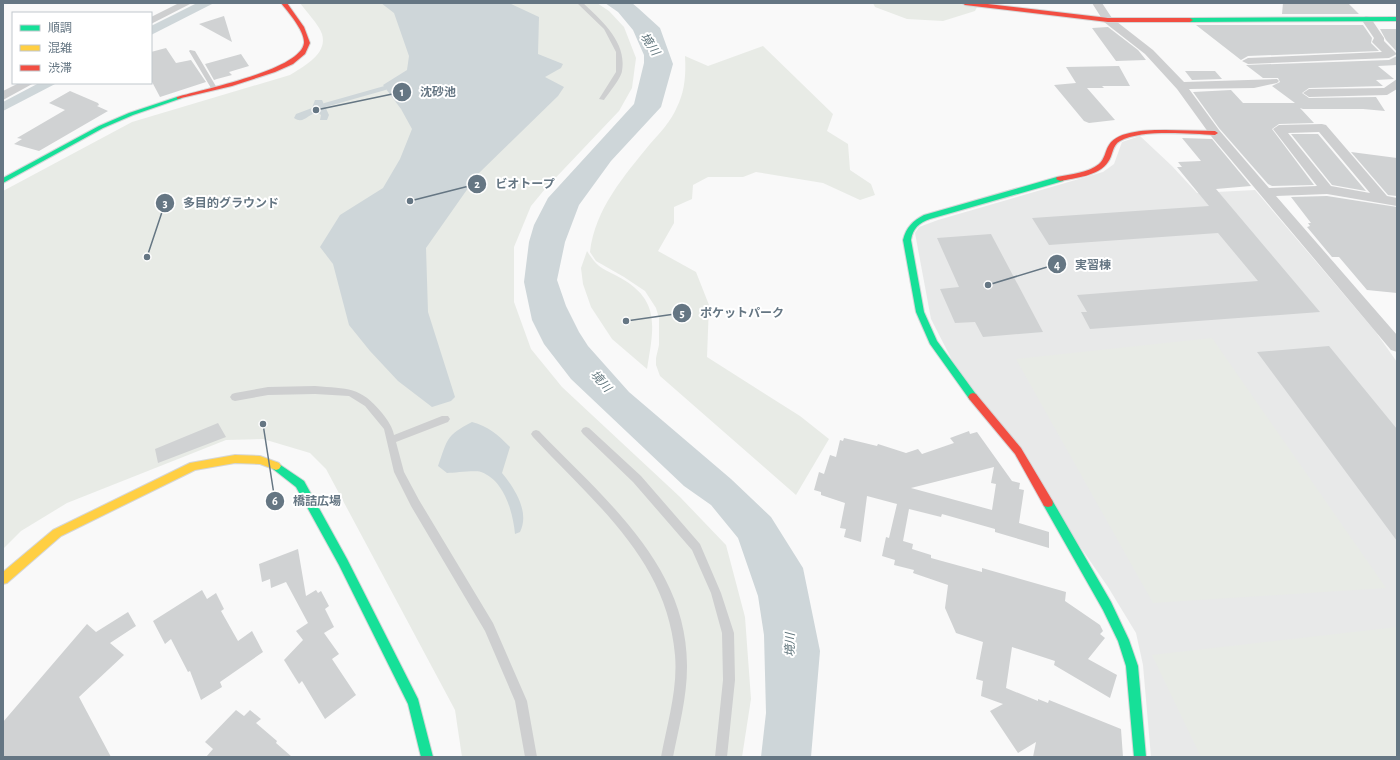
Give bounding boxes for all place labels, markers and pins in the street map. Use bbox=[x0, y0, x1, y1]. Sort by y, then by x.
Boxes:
callout: 沈砂池 bbox=[392, 80, 464, 104]
callout: ビオトープ bbox=[467, 172, 563, 196]
callout: 多目的グラウンド bbox=[155, 191, 287, 215]
callout: 実習棟 bbox=[1047, 252, 1119, 276]
callout: ポケットパーク bbox=[672, 301, 792, 325]
callout: 橋詰広場 bbox=[265, 489, 349, 513]

